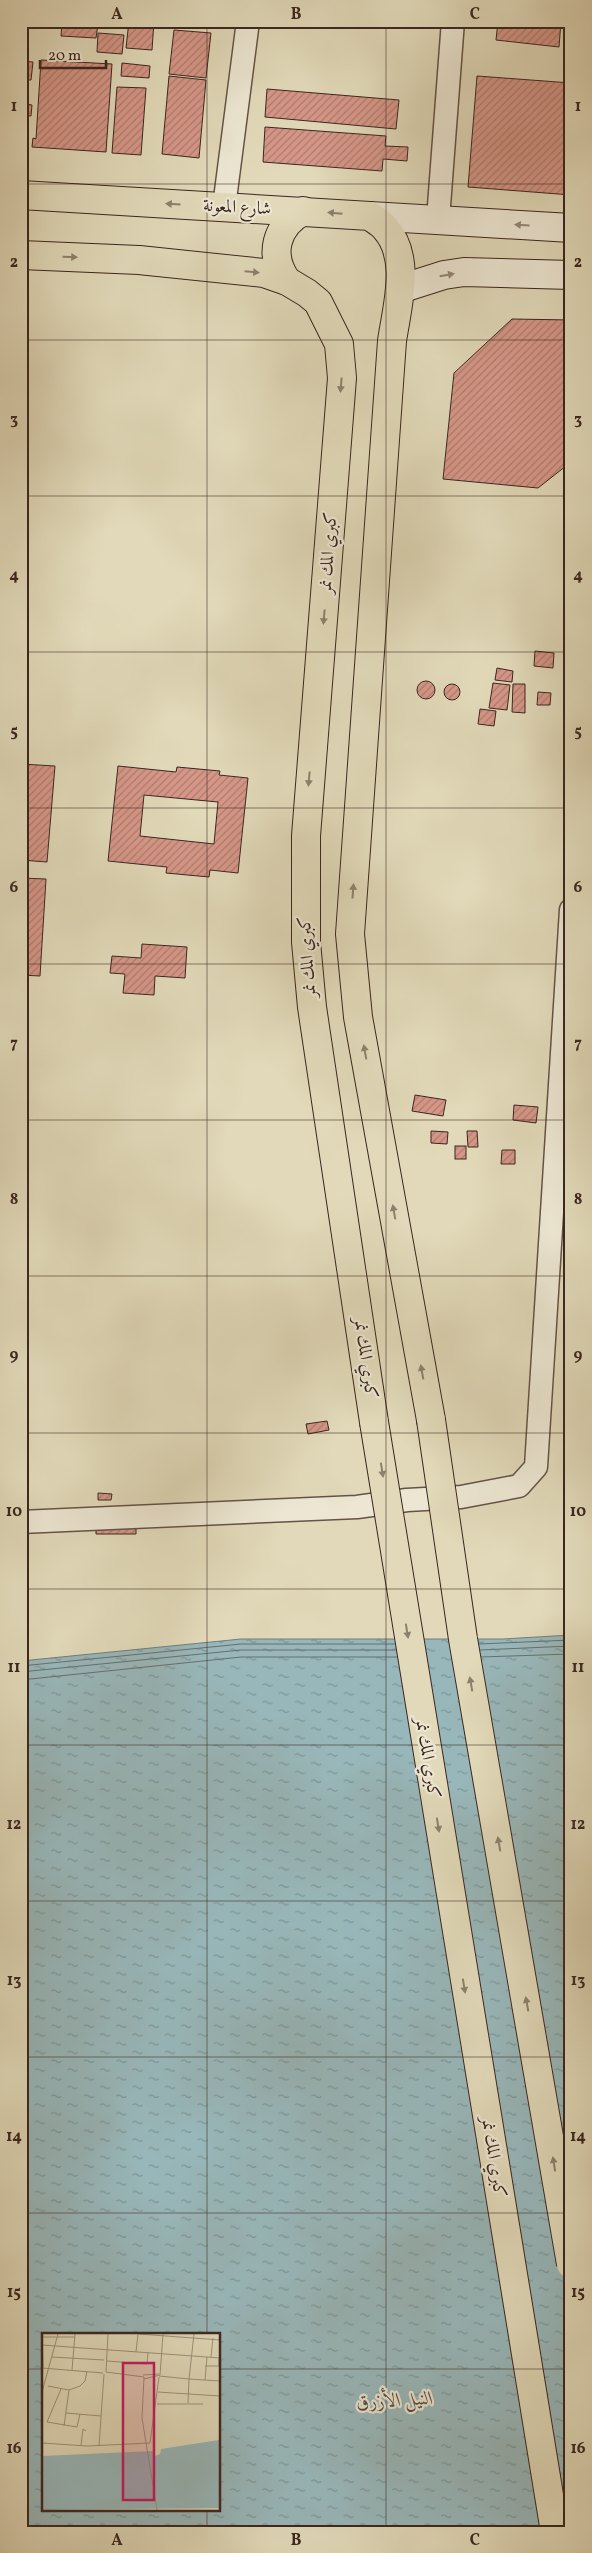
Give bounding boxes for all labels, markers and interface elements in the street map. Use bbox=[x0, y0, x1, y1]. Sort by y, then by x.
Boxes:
text: A bbox=[111, 4, 123, 26]
text: B bbox=[291, 4, 302, 26]
text: C bbox=[470, 4, 480, 26]
scale bar bbox=[40, 38, 106, 70]
text: 20 m bbox=[48, 46, 81, 67]
text: 1 bbox=[11, 96, 17, 118]
text: 1 bbox=[575, 96, 581, 118]
street label: شارع المعونة bbox=[202, 194, 272, 223]
one-way arrow bbox=[164, 200, 180, 208]
one-way arrow bbox=[327, 209, 343, 217]
one-way arrow bbox=[514, 220, 530, 228]
text: 2 bbox=[10, 252, 18, 274]
text: 2 bbox=[574, 252, 582, 274]
one-way arrow bbox=[62, 254, 78, 262]
one-way arrow bbox=[244, 269, 260, 277]
one-way arrow bbox=[439, 271, 454, 279]
one-way arrow bbox=[336, 377, 344, 393]
text: 3 bbox=[10, 409, 18, 431]
text: 3 bbox=[574, 409, 582, 431]
street label: كبري المك نمر bbox=[314, 511, 345, 597]
text: 4 bbox=[9, 565, 19, 587]
text: 4 bbox=[573, 565, 583, 587]
one-way arrow bbox=[320, 609, 328, 625]
text: 5 bbox=[10, 721, 18, 743]
text: 5 bbox=[574, 721, 582, 743]
one-way arrow bbox=[305, 771, 313, 787]
text: 6 bbox=[10, 877, 19, 899]
text: 6 bbox=[574, 877, 583, 899]
one-way arrow bbox=[349, 882, 357, 898]
street label: كبري المك نمر bbox=[293, 915, 324, 1001]
text: 7 bbox=[10, 1033, 18, 1055]
text: 7 bbox=[574, 1033, 582, 1055]
one-way arrow bbox=[360, 1044, 368, 1060]
text: 8 bbox=[10, 1189, 18, 1211]
text: 8 bbox=[574, 1189, 582, 1211]
one-way arrow bbox=[389, 1204, 397, 1220]
street label: كبري المك نمر bbox=[346, 1314, 383, 1400]
text: 9 bbox=[10, 1345, 19, 1367]
text: 9 bbox=[574, 1345, 583, 1367]
one-way arrow bbox=[418, 1364, 426, 1380]
one-way arrow bbox=[378, 1462, 386, 1478]
text: 10 bbox=[6, 1501, 22, 1523]
text: 10 bbox=[570, 1501, 586, 1523]
one-way arrow bbox=[403, 1623, 411, 1639]
text: 11 bbox=[8, 1657, 20, 1679]
text: 11 bbox=[572, 1657, 584, 1679]
one-way arrow bbox=[467, 1675, 475, 1691]
street label: كبري المك نمر bbox=[407, 1714, 446, 1801]
text: 12 bbox=[7, 1814, 21, 1836]
text: 12 bbox=[571, 1814, 585, 1836]
one-way arrow bbox=[435, 1818, 443, 1834]
one-way arrow bbox=[495, 1835, 503, 1851]
text: 13 bbox=[7, 1970, 21, 1992]
text: 13 bbox=[571, 1970, 585, 1992]
one-way arrow bbox=[461, 1978, 469, 1994]
one-way arrow bbox=[523, 1996, 531, 2012]
street label: كبري المك نمر bbox=[473, 2113, 512, 2200]
text: 14 bbox=[6, 2126, 22, 2148]
text: 14 bbox=[570, 2126, 586, 2148]
one-way arrow bbox=[550, 2156, 558, 2172]
text: 15 bbox=[7, 2282, 21, 2304]
text: 15 bbox=[571, 2282, 585, 2304]
inset map bbox=[42, 2333, 220, 2510]
water label: النيل الأزرق bbox=[356, 2384, 434, 2416]
text: 16 bbox=[6, 2438, 22, 2460]
text: 16 bbox=[570, 2438, 586, 2460]
text: A bbox=[111, 2530, 123, 2552]
text: B bbox=[291, 2530, 302, 2552]
text: C bbox=[470, 2530, 480, 2552]

